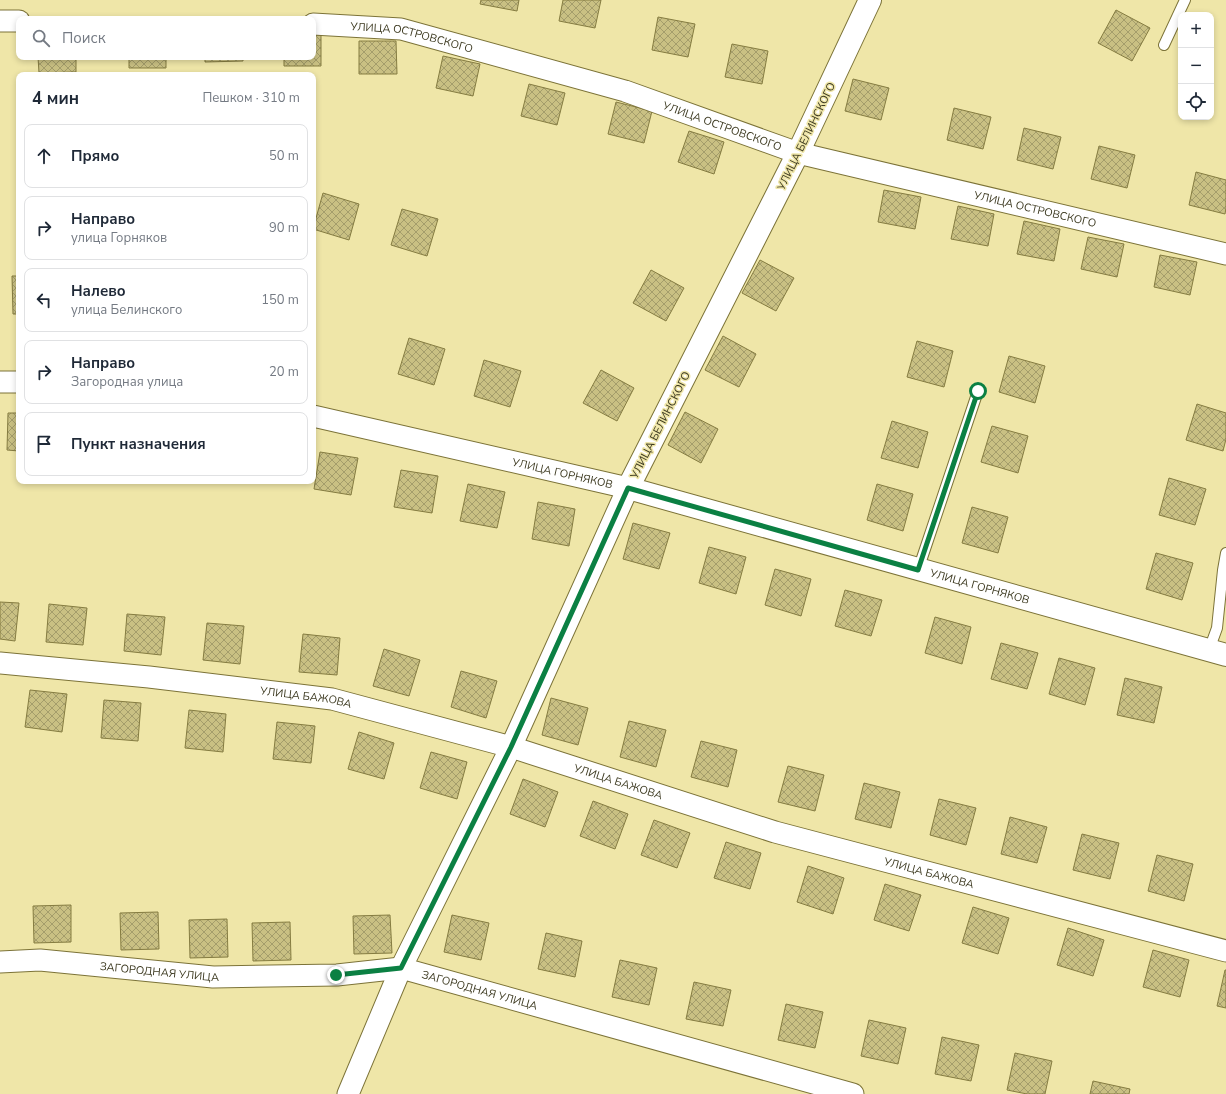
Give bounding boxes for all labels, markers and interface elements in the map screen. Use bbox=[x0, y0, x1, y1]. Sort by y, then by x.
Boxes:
map controls bbox=[1178, 12, 1214, 120]
button: + bbox=[1178, 12, 1214, 48]
search box bbox=[16, 16, 316, 60]
street label: УЛИЦА ОСТРОВСКОГО bbox=[349, 19, 475, 57]
icon: search bbox=[30, 27, 52, 49]
text: Поиск bbox=[62, 28, 106, 48]
button: − bbox=[1178, 48, 1214, 84]
street label: УЛИЦА БЕЛИНСКОГО bbox=[773, 80, 839, 194]
button: locate bbox=[1178, 84, 1214, 120]
text: 4 мин bbox=[32, 87, 79, 110]
text: Пешком · 310 m bbox=[202, 89, 300, 107]
street label: УЛИЦА ОСТРОВСКОГО bbox=[660, 98, 784, 155]
icon: ahead bbox=[33, 145, 55, 167]
text: Прямо bbox=[71, 146, 119, 166]
text: 50 m bbox=[269, 147, 299, 165]
street label: УЛИЦА ОСТРОВСКОГО bbox=[971, 188, 1098, 231]
text: Направо bbox=[71, 209, 135, 229]
icon: right bbox=[33, 217, 55, 239]
text: 90 m bbox=[269, 219, 299, 237]
text: улица Горняков bbox=[71, 229, 167, 247]
text: Налево bbox=[71, 281, 126, 301]
icon: left bbox=[33, 289, 55, 311]
text: 150 m bbox=[261, 291, 299, 309]
text: улица Белинского bbox=[71, 301, 182, 319]
text: Направо bbox=[71, 353, 135, 373]
icon: right bbox=[33, 361, 55, 383]
text: 20 m bbox=[269, 363, 299, 381]
street label: УЛИЦА БЕЛИНСКОГО bbox=[626, 369, 694, 482]
text: Загородная улица bbox=[71, 373, 183, 391]
route start bbox=[969, 382, 987, 400]
icon: arrive bbox=[33, 433, 55, 455]
text: Пункт назначения bbox=[71, 434, 206, 454]
street label: УЛИЦА ГОРНЯКОВ bbox=[510, 455, 614, 492]
street label: УЛИЦА ГОРНЯКОВ bbox=[927, 565, 1031, 608]
street label: УЛИЦА БАЖОВА bbox=[258, 683, 353, 712]
street label: УЛИЦА БАЖОВА bbox=[571, 760, 665, 803]
street label: УЛИЦА БАЖОВА bbox=[881, 854, 976, 892]
street label: ЗАГОРОДНАЯ УЛИЦА bbox=[99, 959, 219, 985]
route end bbox=[327, 966, 345, 984]
street label: ЗАГОРОДНАЯ УЛИЦА bbox=[420, 967, 539, 1014]

